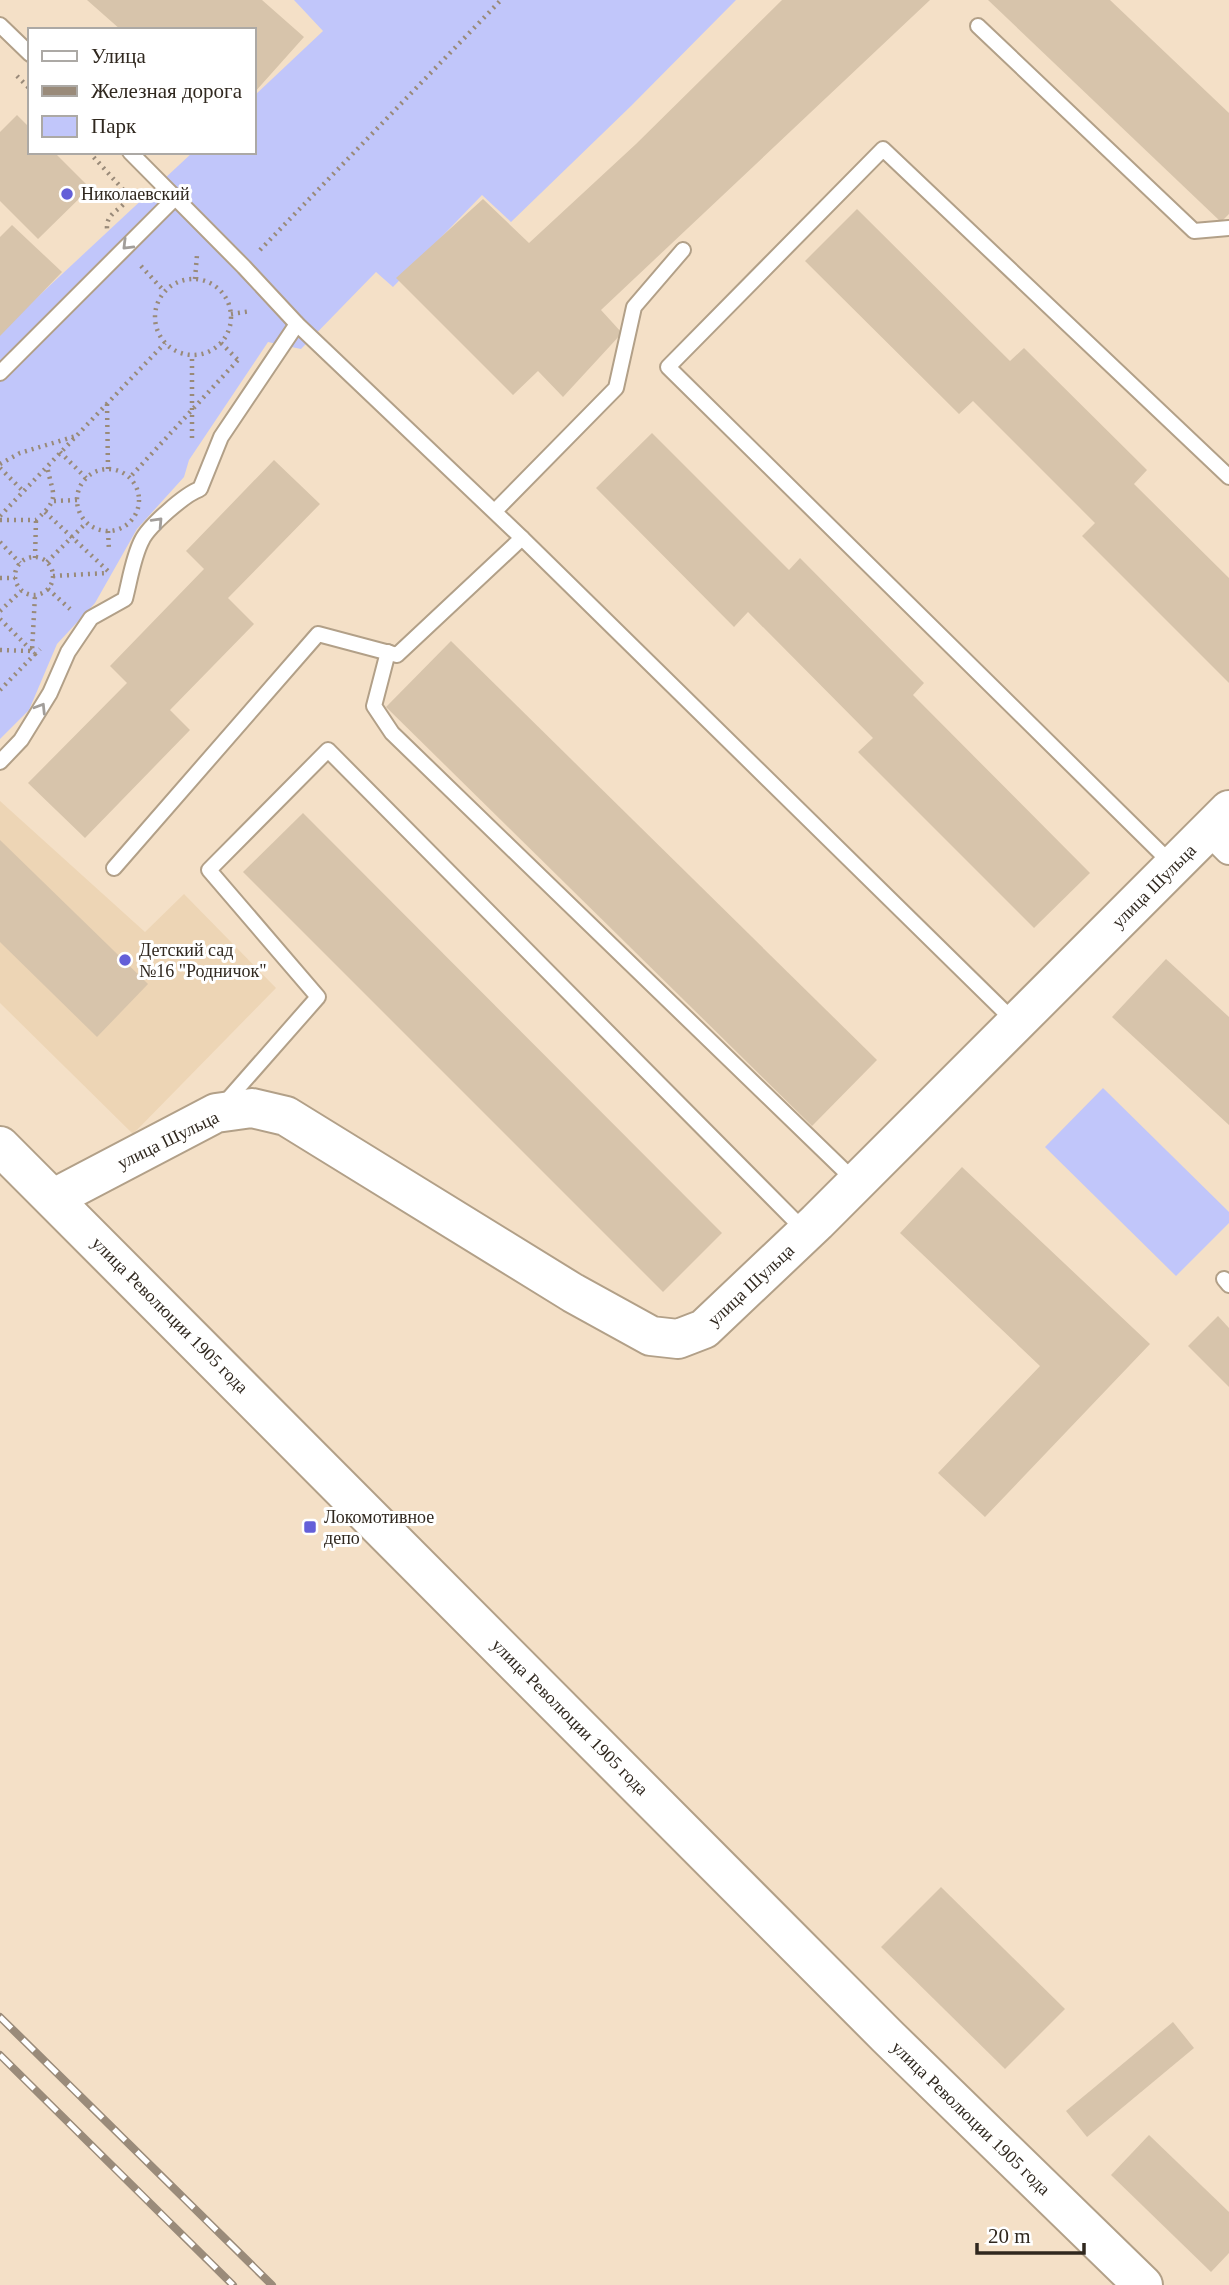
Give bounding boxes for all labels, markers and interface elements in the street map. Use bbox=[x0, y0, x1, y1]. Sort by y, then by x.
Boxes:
legend bbox=[28, 28, 256, 154]
text: Улица bbox=[91, 44, 146, 68]
text: Железная дорога bbox=[91, 79, 243, 103]
text: Парк bbox=[91, 114, 137, 138]
place label: Николаевский bbox=[81, 184, 190, 204]
marker: Николаевский bbox=[59, 186, 75, 202]
one-way arrow bbox=[123, 237, 136, 250]
one-way arrow bbox=[149, 517, 162, 530]
one-way arrow bbox=[33, 702, 46, 715]
street label: улица Шульца bbox=[1108, 840, 1200, 932]
place label: Детский сад №16 "Родничок" bbox=[139, 940, 267, 981]
marker: Детский сад №16 "Родничок" bbox=[117, 952, 133, 968]
street label: улица Шульца bbox=[114, 1107, 222, 1173]
street label: улица Революции 1905 года bbox=[88, 1233, 252, 1397]
street label: улица Шульца bbox=[704, 1240, 798, 1330]
place label: Локомотивное депо bbox=[324, 1507, 434, 1548]
marker: Локомотивное депо bbox=[302, 1519, 318, 1535]
street label: улица Революции 1905 года bbox=[488, 1635, 652, 1799]
street label: улица Революции 1905 года bbox=[888, 2037, 1054, 2199]
scale bar bbox=[977, 2212, 1084, 2256]
text: 20 m bbox=[988, 2224, 1031, 2248]

